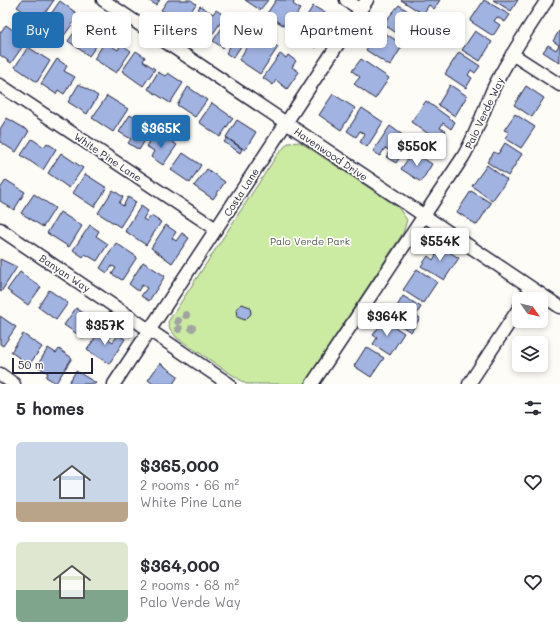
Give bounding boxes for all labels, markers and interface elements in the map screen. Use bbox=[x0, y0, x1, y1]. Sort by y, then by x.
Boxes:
chip: Buy bbox=[12, 12, 64, 48]
chip: Rent bbox=[72, 12, 131, 48]
chip: Filters bbox=[139, 12, 212, 48]
chip: New bbox=[220, 12, 277, 48]
chip: Apartment bbox=[285, 12, 387, 48]
chip: House bbox=[395, 12, 465, 48]
street label: Palo Verde Way bbox=[461, 75, 507, 151]
pin: $365K bbox=[133, 115, 189, 149]
text: $365K bbox=[141, 119, 181, 136]
street label: Havenwood Drive bbox=[291, 124, 371, 184]
street label: White Pine Lane bbox=[72, 129, 144, 185]
pin: $550K bbox=[389, 133, 445, 167]
text: $550K bbox=[397, 137, 437, 154]
street label: Costa Lane bbox=[220, 165, 262, 219]
pin: $554K bbox=[412, 228, 468, 262]
text: $554K bbox=[420, 232, 460, 249]
park label: Palo Verde Park bbox=[270, 234, 350, 248]
street label: Banyan Way bbox=[37, 251, 93, 295]
north arrow bbox=[512, 292, 548, 328]
map controls bbox=[512, 292, 548, 372]
pin: $364K bbox=[359, 303, 415, 337]
text: $364K bbox=[367, 307, 407, 324]
pin: $357K bbox=[77, 312, 133, 346]
text: $357K bbox=[85, 316, 125, 333]
button: layers bbox=[512, 336, 548, 372]
scale bar bbox=[12, 356, 93, 375]
text: 50 m bbox=[18, 357, 44, 372]
text: 5 homes bbox=[16, 397, 84, 419]
icon: filters bbox=[522, 397, 544, 419]
text: $365,000 bbox=[140, 454, 219, 476]
icon: home bbox=[48, 458, 96, 506]
icon: heart bbox=[522, 471, 544, 493]
text: 2 rooms · 66 m² bbox=[140, 476, 239, 493]
text: White Pine Lane bbox=[140, 493, 242, 510]
text: $364,000 bbox=[140, 554, 220, 576]
icon: home bbox=[48, 558, 96, 606]
icon: heart bbox=[522, 571, 544, 593]
text: 2 rooms · 68 m² bbox=[140, 576, 239, 593]
text: Palo Verde Way bbox=[140, 593, 241, 610]

